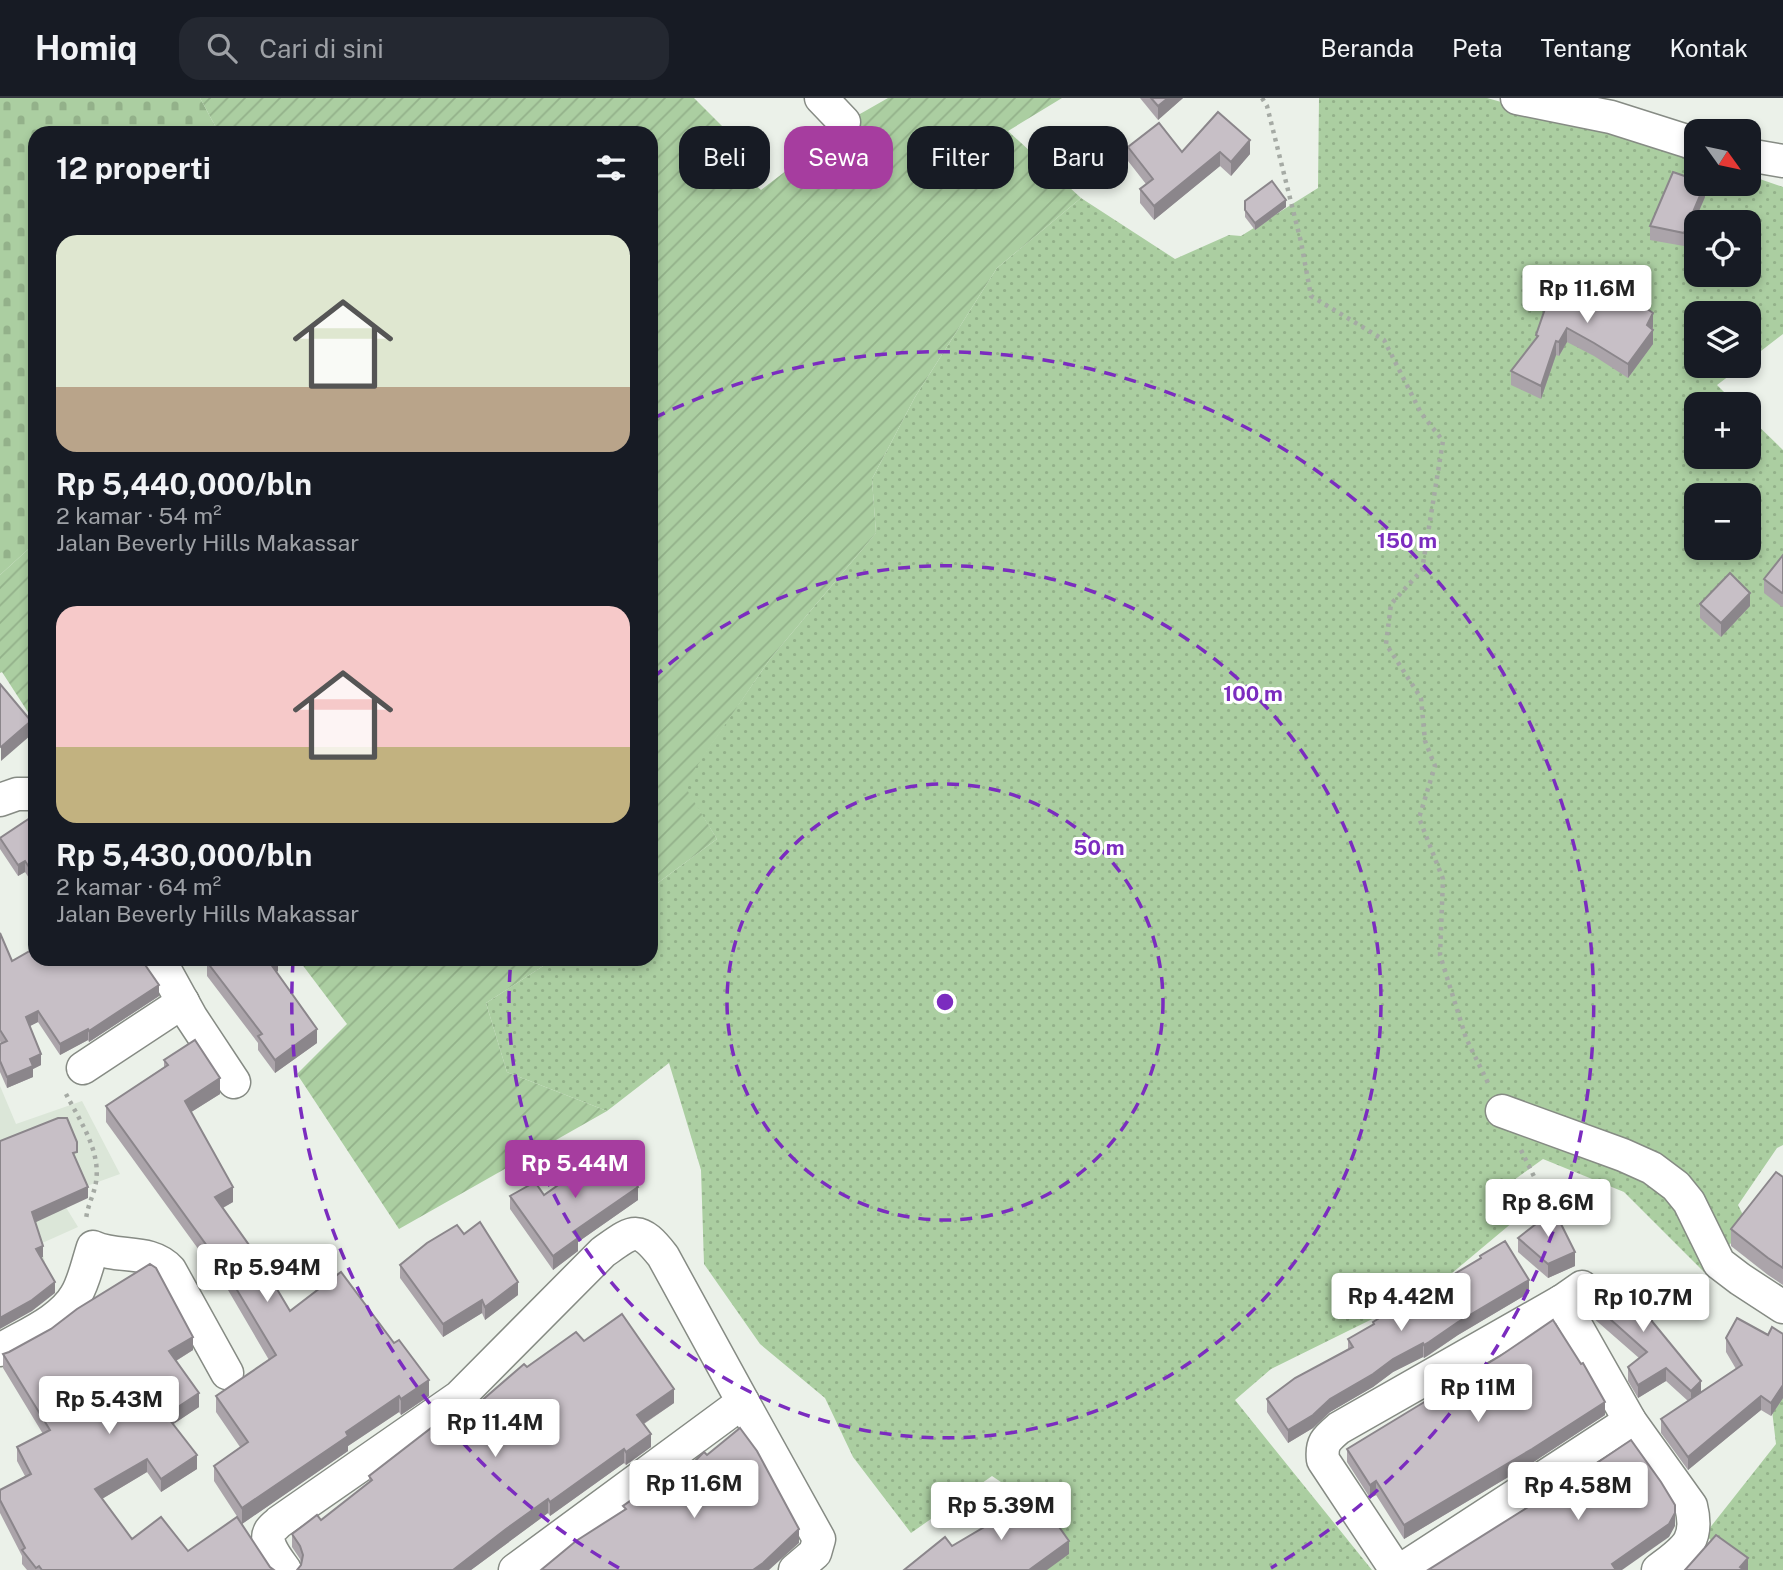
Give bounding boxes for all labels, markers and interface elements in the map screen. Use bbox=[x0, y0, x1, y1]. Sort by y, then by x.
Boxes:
search box bbox=[179, 17, 669, 80]
text: Homiq bbox=[35, 29, 137, 67]
icon: search bbox=[203, 29, 241, 67]
text: Cari di sini bbox=[259, 33, 384, 64]
text: Beranda bbox=[1320, 34, 1414, 62]
text: Peta bbox=[1452, 34, 1503, 62]
text: Tentang bbox=[1541, 34, 1631, 62]
text: Kontak bbox=[1669, 34, 1748, 62]
north arrow bbox=[1684, 119, 1760, 196]
map controls bbox=[1684, 119, 1761, 560]
chip: Beli bbox=[679, 126, 770, 189]
chip: Sewa bbox=[784, 126, 893, 189]
chip: Filter bbox=[907, 126, 1014, 189]
chip: Baru bbox=[1028, 126, 1128, 189]
icon: filters bbox=[592, 149, 630, 187]
text: 12 properti bbox=[56, 150, 211, 186]
button: locate bbox=[1684, 210, 1761, 287]
pin: Rp 11.6M bbox=[1515, 266, 1659, 325]
text: Rp 11.6M bbox=[1538, 274, 1636, 301]
icon: home bbox=[280, 281, 406, 407]
button: layers bbox=[1684, 301, 1761, 378]
button: + bbox=[1684, 392, 1761, 469]
text: Rp 5,440,000/bln bbox=[56, 466, 312, 502]
button: − bbox=[1684, 483, 1761, 560]
text: 2 kamar · 54 m² bbox=[56, 502, 222, 529]
text: 150 m bbox=[1377, 528, 1437, 553]
text: Jalan Beverly Hills Makassar bbox=[56, 529, 359, 556]
icon: home bbox=[280, 652, 406, 778]
text: 100 m bbox=[1223, 681, 1283, 706]
text: 50 m bbox=[1073, 835, 1125, 860]
text: Rp 5,430,000/bln bbox=[56, 837, 312, 873]
text: 2 kamar · 64 m² bbox=[56, 873, 221, 900]
text: Jalan Beverly Hills Makassar bbox=[56, 900, 359, 927]
centre of rings bbox=[933, 990, 957, 1014]
pin: Rp 5.44M bbox=[503, 1140, 647, 1200]
text: Rp 5.44M bbox=[521, 1149, 629, 1176]
pin: Rp 8.6M bbox=[1483, 1180, 1613, 1239]
text: Rp 8.6M bbox=[1502, 1188, 1594, 1215]
pin: Rp 5.94M bbox=[195, 1244, 339, 1304]
text: Rp 5.94M bbox=[213, 1253, 321, 1280]
pin: Rp 4.42M bbox=[1329, 1274, 1473, 1333]
pin: Rp 10.7M bbox=[1571, 1274, 1715, 1334]
text: Rp 4.42M bbox=[1347, 1282, 1455, 1309]
text: Rp 10.7M bbox=[1593, 1283, 1693, 1310]
pin: Rp 11M bbox=[1421, 1364, 1535, 1424]
text: Rp 11M bbox=[1440, 1373, 1516, 1400]
pin: Rp 5.43M bbox=[37, 1376, 181, 1436]
text: Rp 5.43M bbox=[55, 1385, 163, 1412]
pin: Rp 11.4M bbox=[423, 1400, 567, 1459]
text: Rp 11.4M bbox=[446, 1408, 544, 1435]
pin: Rp 11.6M bbox=[622, 1460, 766, 1520]
pin: Rp 4.58M bbox=[1506, 1462, 1650, 1522]
text: Rp 11.6M bbox=[645, 1469, 743, 1496]
text: Rp 4.58M bbox=[1524, 1471, 1632, 1498]
pin: Rp 5.39M bbox=[929, 1482, 1073, 1542]
text: Rp 5.39M bbox=[947, 1491, 1055, 1518]

